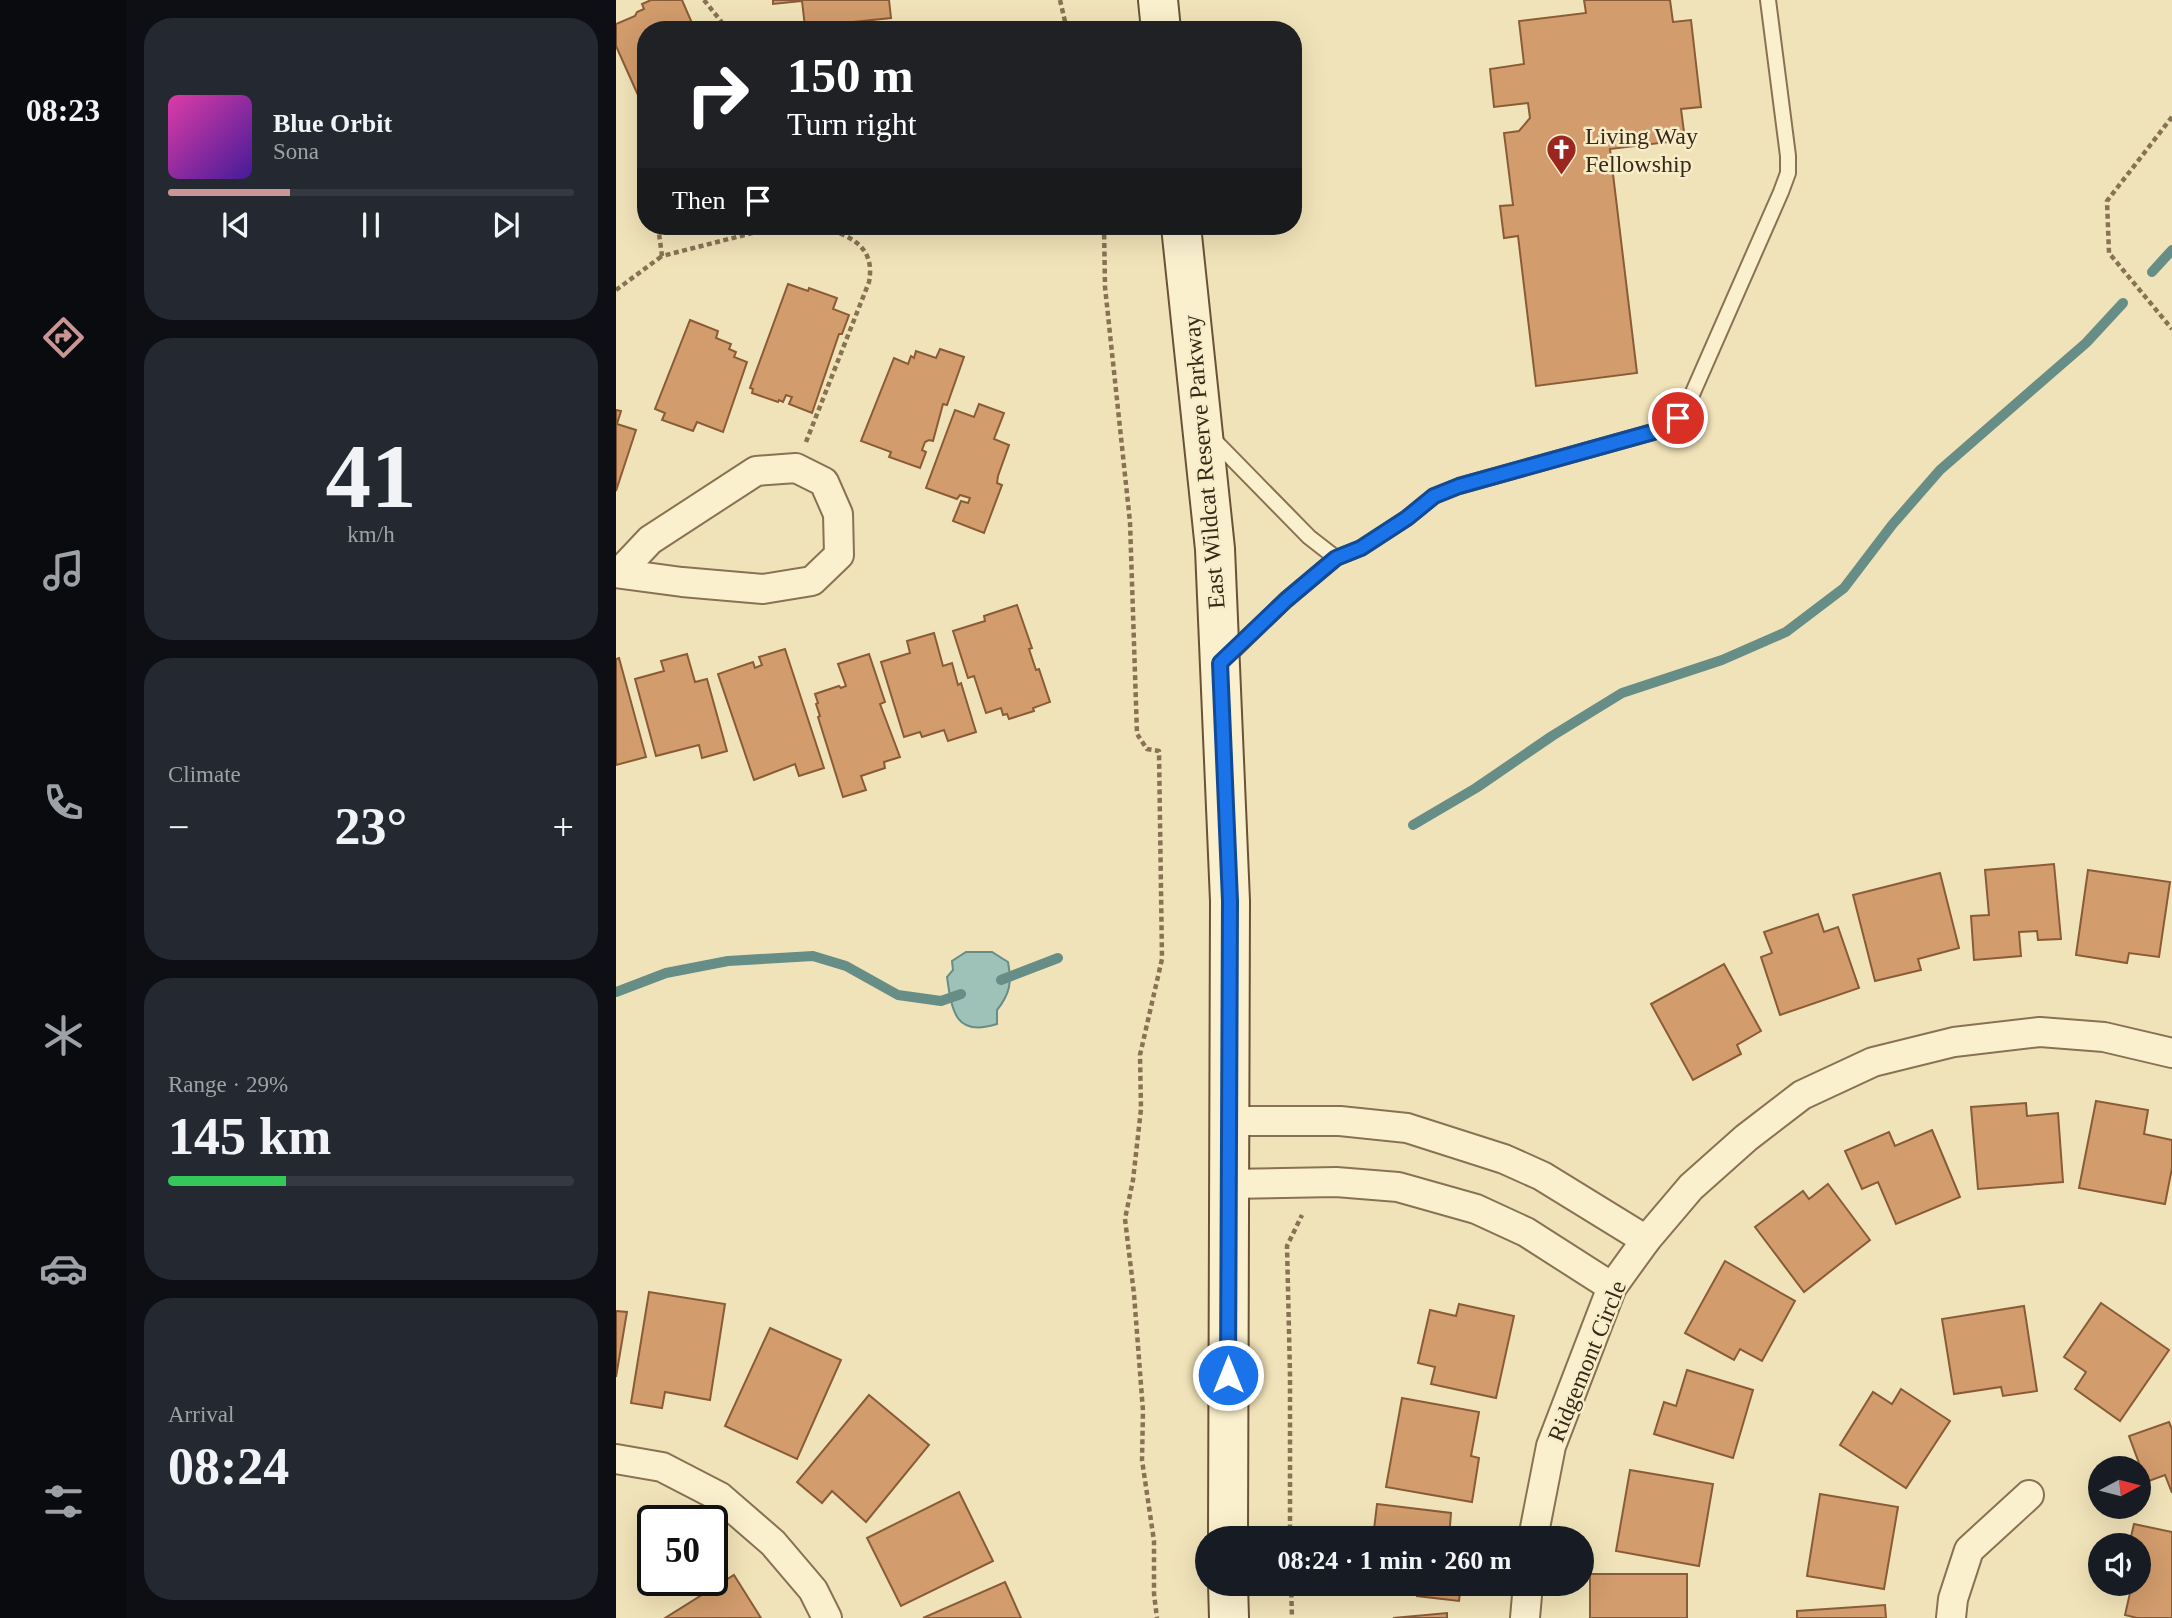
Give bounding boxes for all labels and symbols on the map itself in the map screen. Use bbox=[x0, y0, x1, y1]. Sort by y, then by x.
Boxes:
place label: Living Way Fellowship bbox=[1585, 123, 1698, 177]
church icon: Living Way Fellowship bbox=[1545, 133, 1579, 177]
street label: East Wildcat Reserve Parkway bbox=[1178, 314, 1230, 610]
pin bbox=[1648, 388, 1708, 448]
street label: Ridgemont Circle bbox=[1543, 1277, 1631, 1445]
position arrow bbox=[1191, 1338, 1265, 1412]
north arrow bbox=[2088, 1456, 2151, 1519]
speed limit sign: 50 bbox=[637, 1505, 728, 1596]

